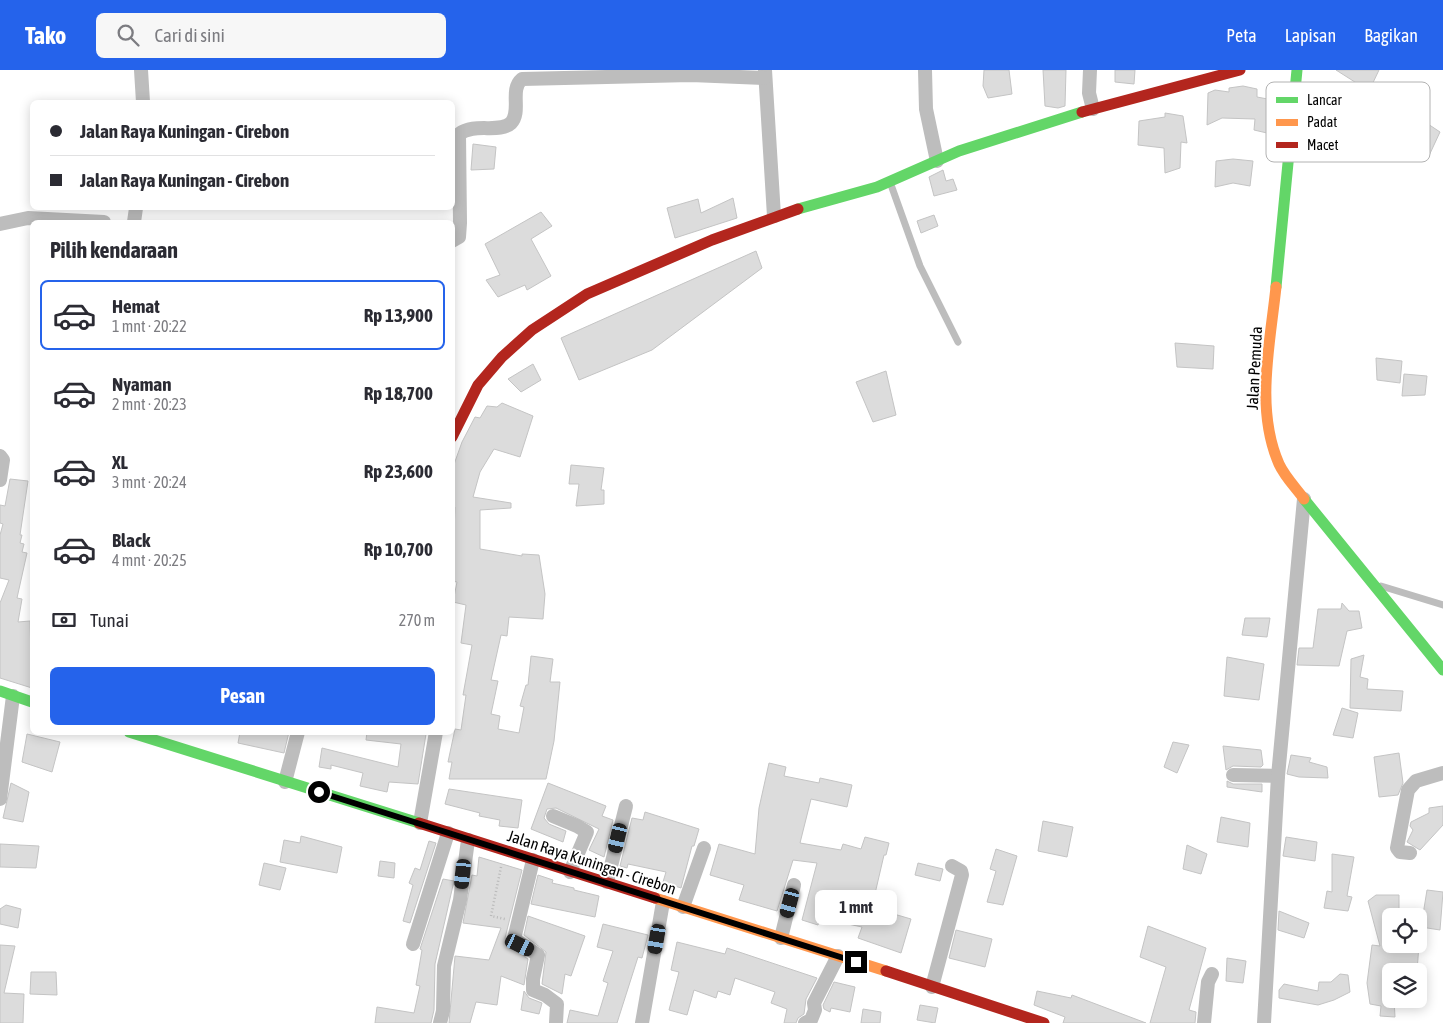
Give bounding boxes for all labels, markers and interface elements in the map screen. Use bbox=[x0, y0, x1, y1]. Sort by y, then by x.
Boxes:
search box bbox=[96, 13, 446, 58]
icon: search bbox=[114, 21, 142, 49]
text: Tako bbox=[25, 22, 66, 49]
text: Cari di sini bbox=[154, 24, 225, 46]
text: Peta bbox=[1226, 25, 1257, 46]
text: Lapisan bbox=[1285, 25, 1336, 46]
text: Bagikan bbox=[1364, 25, 1418, 46]
legend bbox=[1266, 82, 1430, 162]
text: Lancar bbox=[1307, 92, 1342, 108]
text: Padat bbox=[1307, 114, 1337, 130]
text: Jalan Raya Kuningan - Cirebon bbox=[80, 120, 289, 142]
text: Macet bbox=[1307, 137, 1338, 153]
text: Jalan Raya Kuningan - Cirebon bbox=[80, 169, 289, 191]
text: Pilih kendaraan bbox=[50, 237, 178, 263]
icon: car bbox=[52, 293, 97, 338]
text: Hemat bbox=[112, 295, 160, 317]
text: Rp 13,900 bbox=[364, 304, 433, 326]
text: 1 mnt · 20:22 bbox=[112, 317, 187, 335]
street label: Jalan Pemuda bbox=[1243, 326, 1265, 410]
icon: car bbox=[52, 371, 97, 416]
text: Nyaman bbox=[112, 373, 171, 395]
text: Rp 18,700 bbox=[364, 382, 433, 404]
text: 2 mnt · 20:23 bbox=[112, 395, 187, 413]
icon: car bbox=[52, 449, 97, 494]
text: XL bbox=[112, 451, 128, 473]
text: Rp 23,600 bbox=[364, 460, 433, 482]
text: 3 mnt · 20:24 bbox=[112, 473, 187, 491]
icon: car bbox=[52, 527, 97, 572]
text: Black bbox=[112, 529, 150, 551]
text: Rp 10,700 bbox=[364, 538, 433, 560]
text: 4 mnt · 20:25 bbox=[112, 551, 187, 569]
icon: cash bbox=[50, 606, 78, 634]
text: Tunai bbox=[90, 609, 129, 631]
text: 270 m bbox=[399, 611, 435, 629]
button: Pesan bbox=[50, 667, 435, 725]
route start bbox=[308, 781, 330, 803]
car bbox=[607, 822, 628, 854]
street label: Jalan Raya Kuningan - Cirebon bbox=[505, 826, 679, 899]
car bbox=[453, 858, 472, 890]
car bbox=[778, 887, 801, 919]
callout: 1 mnt bbox=[815, 890, 897, 924]
text: 1 mnt bbox=[839, 898, 873, 916]
map controls bbox=[1382, 908, 1427, 1008]
button: locate bbox=[1382, 908, 1427, 953]
car bbox=[647, 923, 666, 955]
car bbox=[503, 932, 536, 958]
route end bbox=[845, 951, 867, 973]
button: layers bbox=[1382, 963, 1427, 1008]

